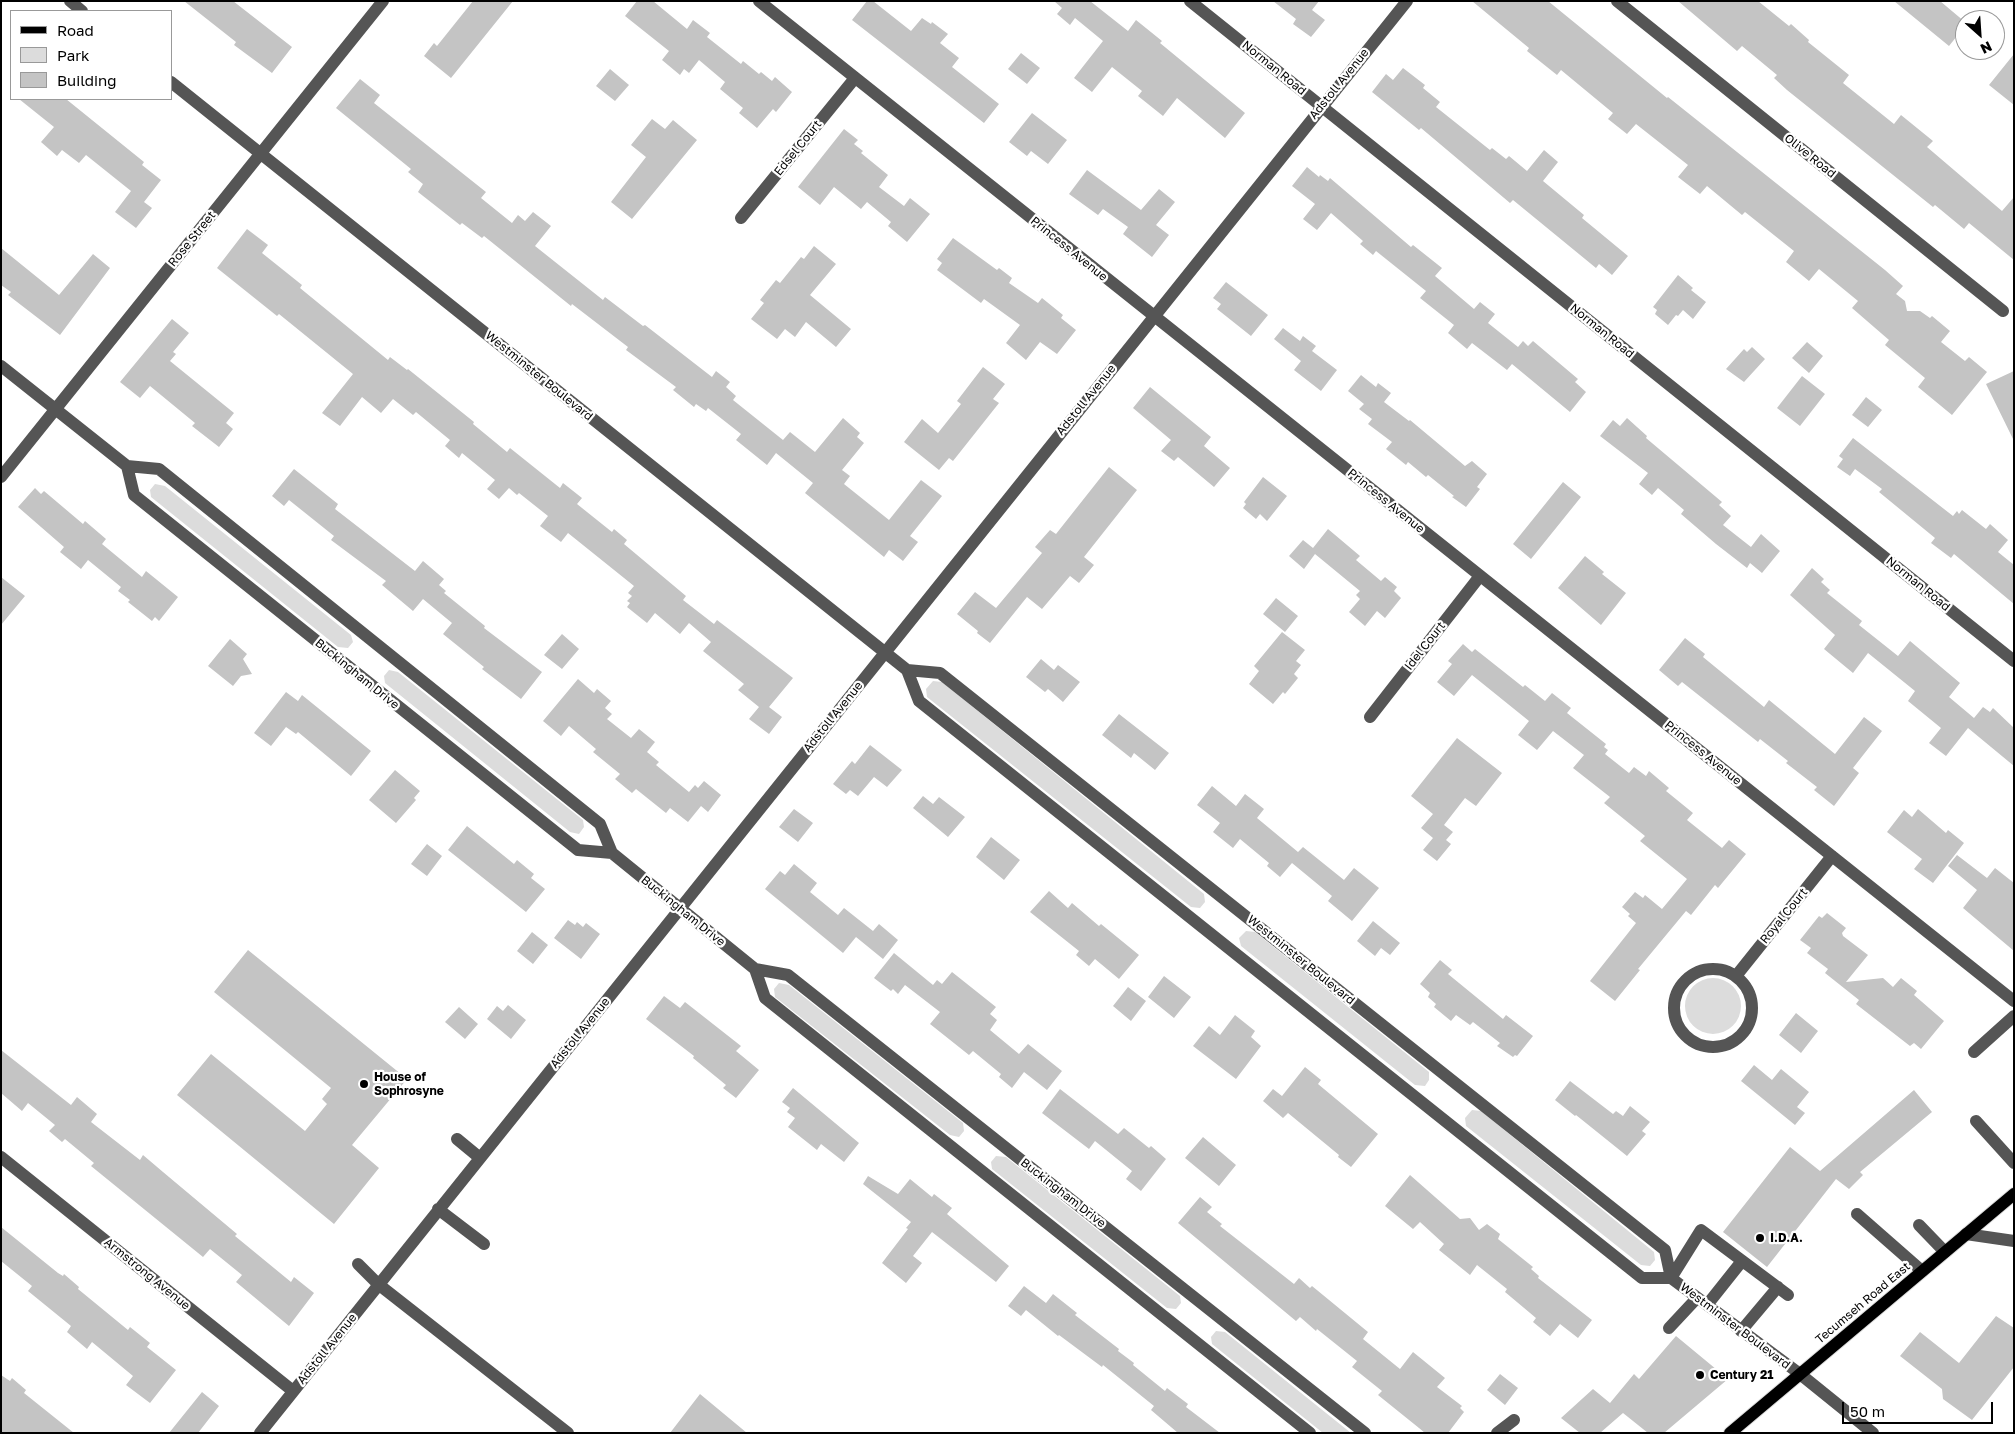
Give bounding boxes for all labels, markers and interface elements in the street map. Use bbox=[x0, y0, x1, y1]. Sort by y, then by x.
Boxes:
legend bbox=[10, 10, 172, 100]
north arrow bbox=[1955, 10, 2005, 60]
text: Road bbox=[57, 21, 94, 39]
street label: Norman Road bbox=[1239, 38, 1309, 98]
text: N bbox=[1978, 38, 1995, 58]
text: Park bbox=[57, 46, 89, 64]
street label: Adstoll Avenue bbox=[1306, 46, 1372, 122]
text: Building bbox=[57, 71, 117, 89]
street label: Edsel Court bbox=[771, 117, 825, 179]
street label: Olive Road bbox=[1781, 131, 1839, 181]
street label: Rose Street bbox=[165, 208, 219, 270]
street label: Princess Avenue bbox=[1028, 214, 1110, 284]
street label: Norman Road bbox=[1567, 301, 1637, 361]
street label: Westminster Boulevard bbox=[482, 328, 596, 424]
street label: Adstoll Avenue bbox=[1053, 362, 1119, 438]
street label: Princess Avenue bbox=[1345, 466, 1427, 536]
street label: Norman Road bbox=[1883, 554, 1953, 614]
street label: Idel Court bbox=[1402, 619, 1448, 673]
street label: Buckingham Drive bbox=[312, 636, 402, 712]
street label: Adstoll Avenue bbox=[800, 679, 866, 755]
street label: Princess Avenue bbox=[1662, 718, 1744, 788]
street label: Buckingham Drive bbox=[638, 873, 728, 949]
street label: Royal Court bbox=[1757, 885, 1811, 947]
street label: Westminster Boulevard bbox=[1244, 912, 1358, 1008]
street label: Adstoll Avenue bbox=[547, 995, 613, 1071]
place label: House of Sophrosyne bbox=[374, 1070, 444, 1098]
marker: House of Sophrosyne bbox=[358, 1078, 370, 1090]
street label: Buckingham Drive bbox=[1018, 1155, 1108, 1231]
place label: I.D.A. bbox=[1770, 1231, 1803, 1245]
marker: I.D.A. bbox=[1754, 1232, 1766, 1244]
street label: Armstrong Avenue bbox=[101, 1235, 193, 1313]
street label: Tecumseh Road East bbox=[1813, 1259, 1913, 1347]
street label: Westminster Boulevard bbox=[1677, 1280, 1793, 1372]
street label: Adstoll Avenue bbox=[294, 1311, 360, 1387]
place label: Century 21 bbox=[1710, 1368, 1773, 1382]
marker: Century 21 bbox=[1694, 1369, 1706, 1381]
scale bar bbox=[1845, 1392, 1996, 1424]
text: 50 m bbox=[1850, 1402, 1885, 1420]

